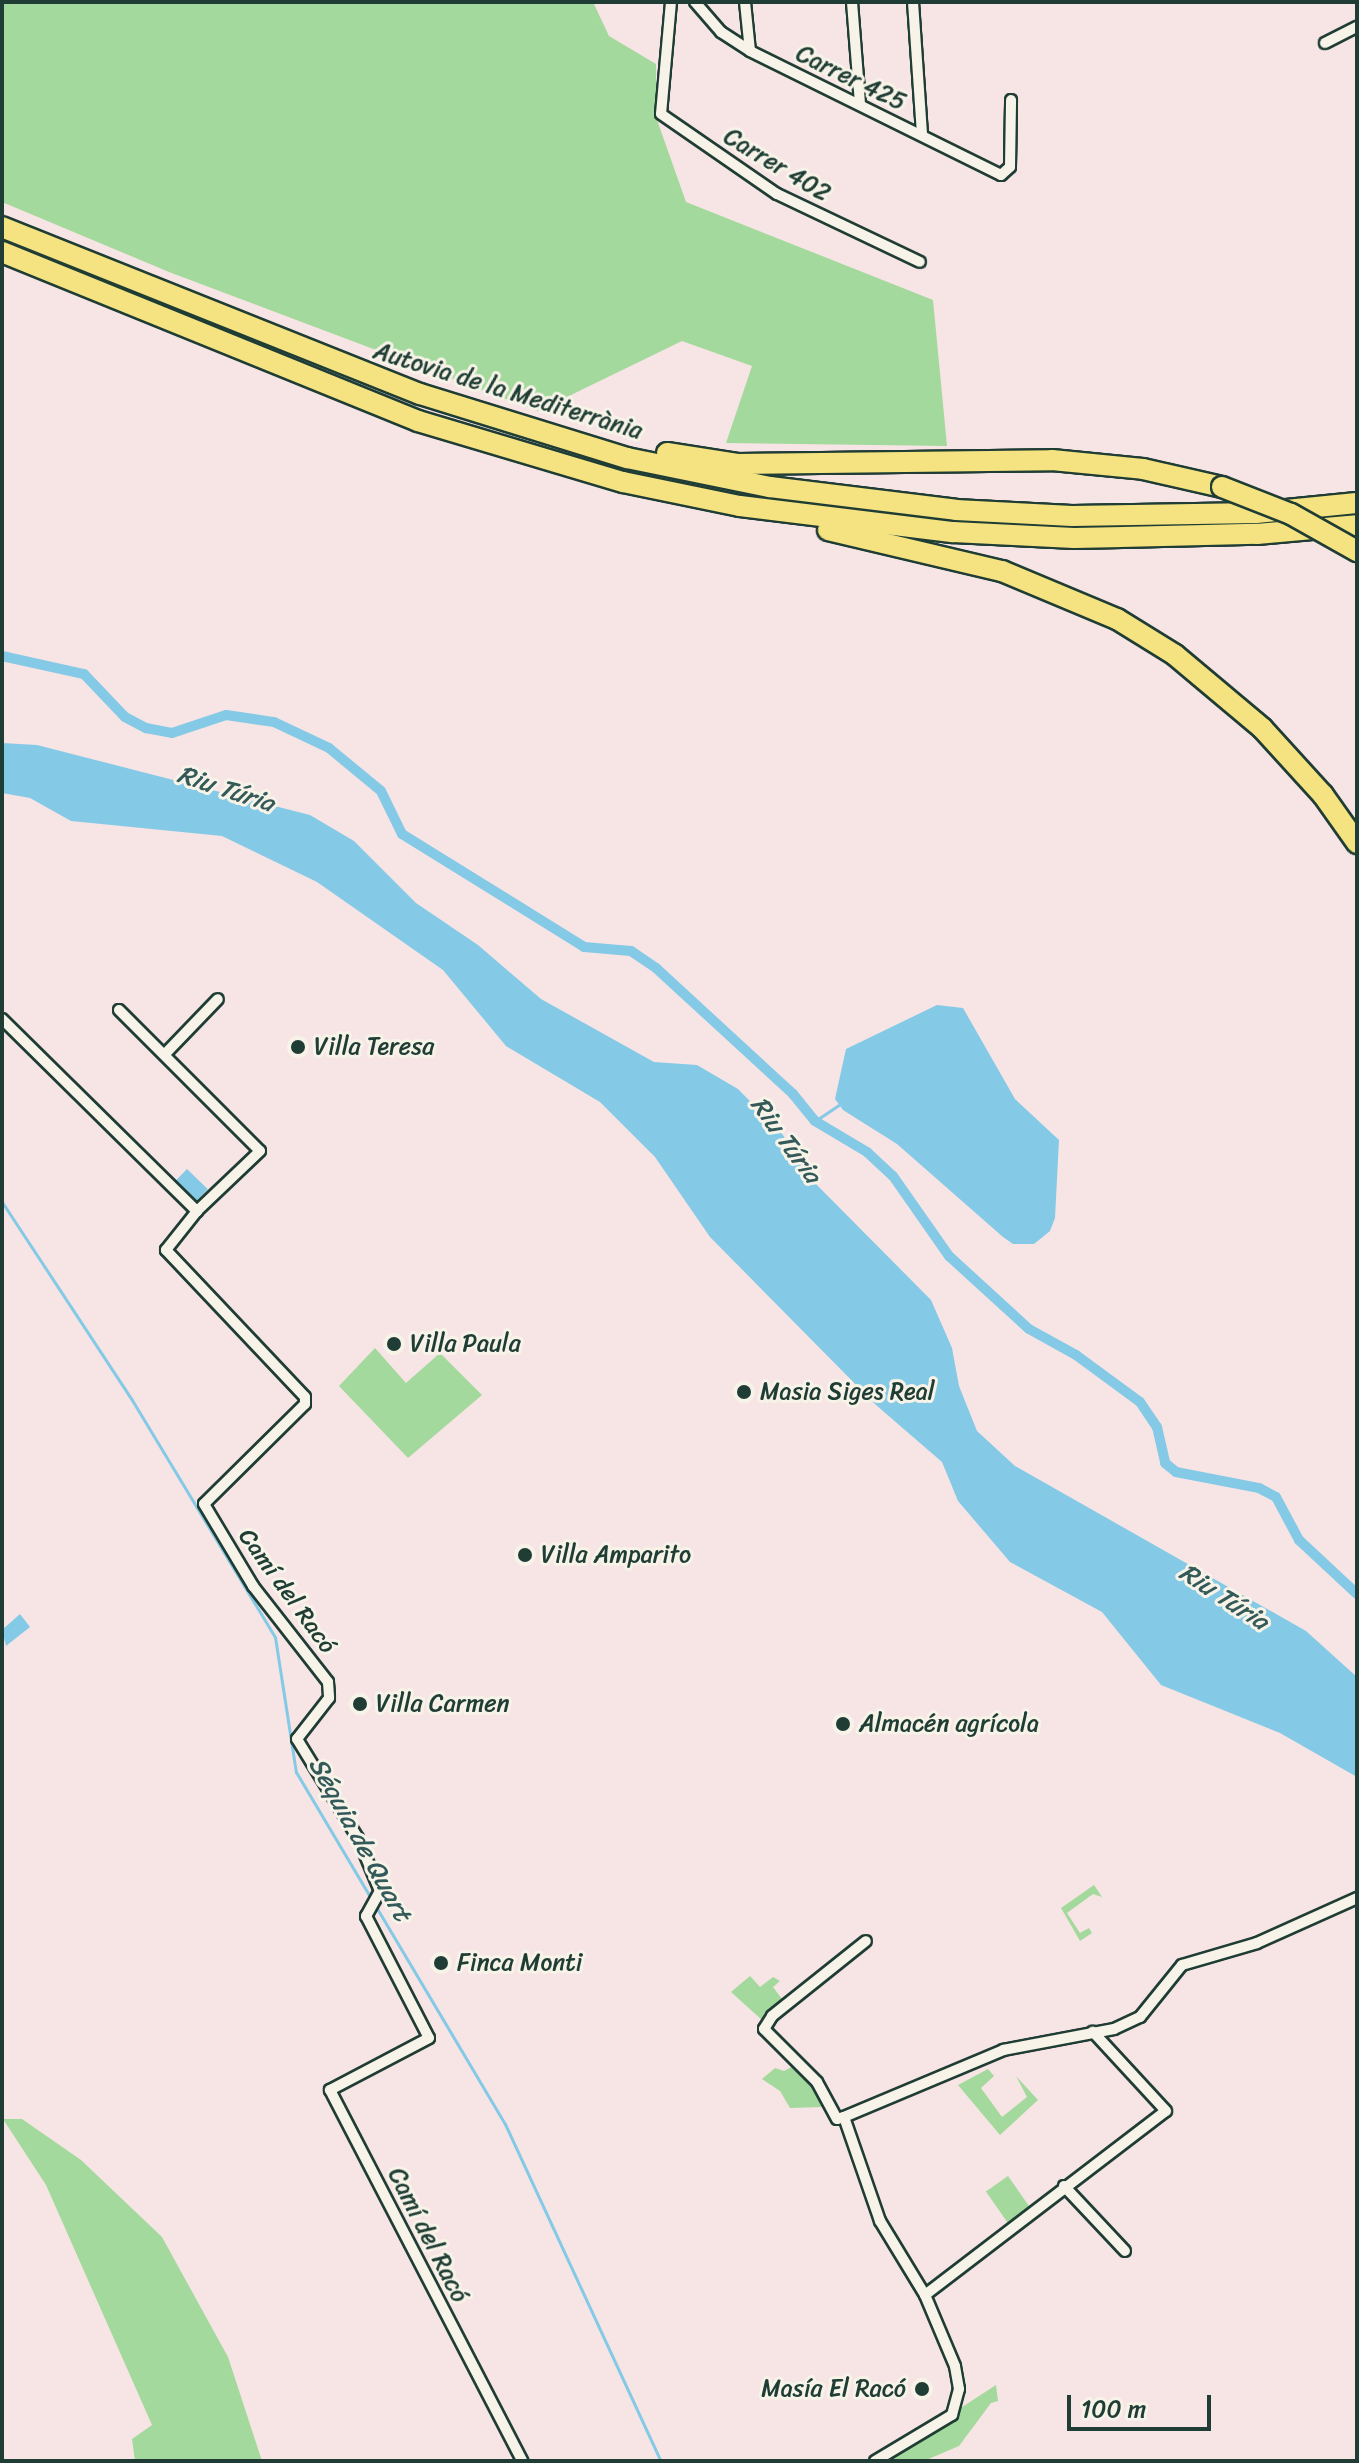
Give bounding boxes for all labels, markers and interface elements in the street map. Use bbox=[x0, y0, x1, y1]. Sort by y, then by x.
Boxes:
street label: Carrer 425 bbox=[791, 39, 911, 117]
street label: Carrer 402 bbox=[719, 122, 835, 208]
street label: Autovia de la Mediterrània bbox=[370, 336, 646, 446]
water label: Riu Túria bbox=[173, 759, 279, 819]
place label: Villa Teresa bbox=[314, 1033, 436, 1061]
marker: Villa Teresa bbox=[289, 1038, 307, 1056]
water label: Riu Túria bbox=[744, 1090, 828, 1190]
place label: Villa Paula bbox=[410, 1330, 521, 1358]
marker: Villa Paula bbox=[385, 1335, 403, 1353]
place label: Masia Siges Real bbox=[760, 1378, 937, 1406]
marker: Masia Siges Real bbox=[735, 1383, 753, 1401]
street label: Camí del Racó bbox=[232, 1523, 342, 1659]
place label: Villa Amparito bbox=[541, 1541, 692, 1569]
marker: Villa Amparito bbox=[516, 1546, 534, 1564]
water label: Riu Túria bbox=[1173, 1557, 1275, 1637]
place label: Villa Carmen bbox=[376, 1690, 510, 1718]
marker: Villa Carmen bbox=[351, 1695, 369, 1713]
place label: Almacén agrícola bbox=[859, 1710, 1039, 1738]
marker: Almacén agrícola bbox=[834, 1715, 852, 1733]
water label: Séquia de Quart bbox=[302, 1751, 418, 1927]
place label: Finca Monti bbox=[457, 1949, 582, 1977]
marker: Finca Monti bbox=[432, 1954, 450, 1972]
street label: Camí del Racó bbox=[382, 2163, 474, 2307]
place label: Masía El Racó bbox=[761, 2375, 906, 2403]
scale bar bbox=[1071, 2379, 1215, 2429]
marker: Masía El Racó bbox=[913, 2380, 931, 2398]
text: 100 m bbox=[1081, 2388, 1146, 2430]

